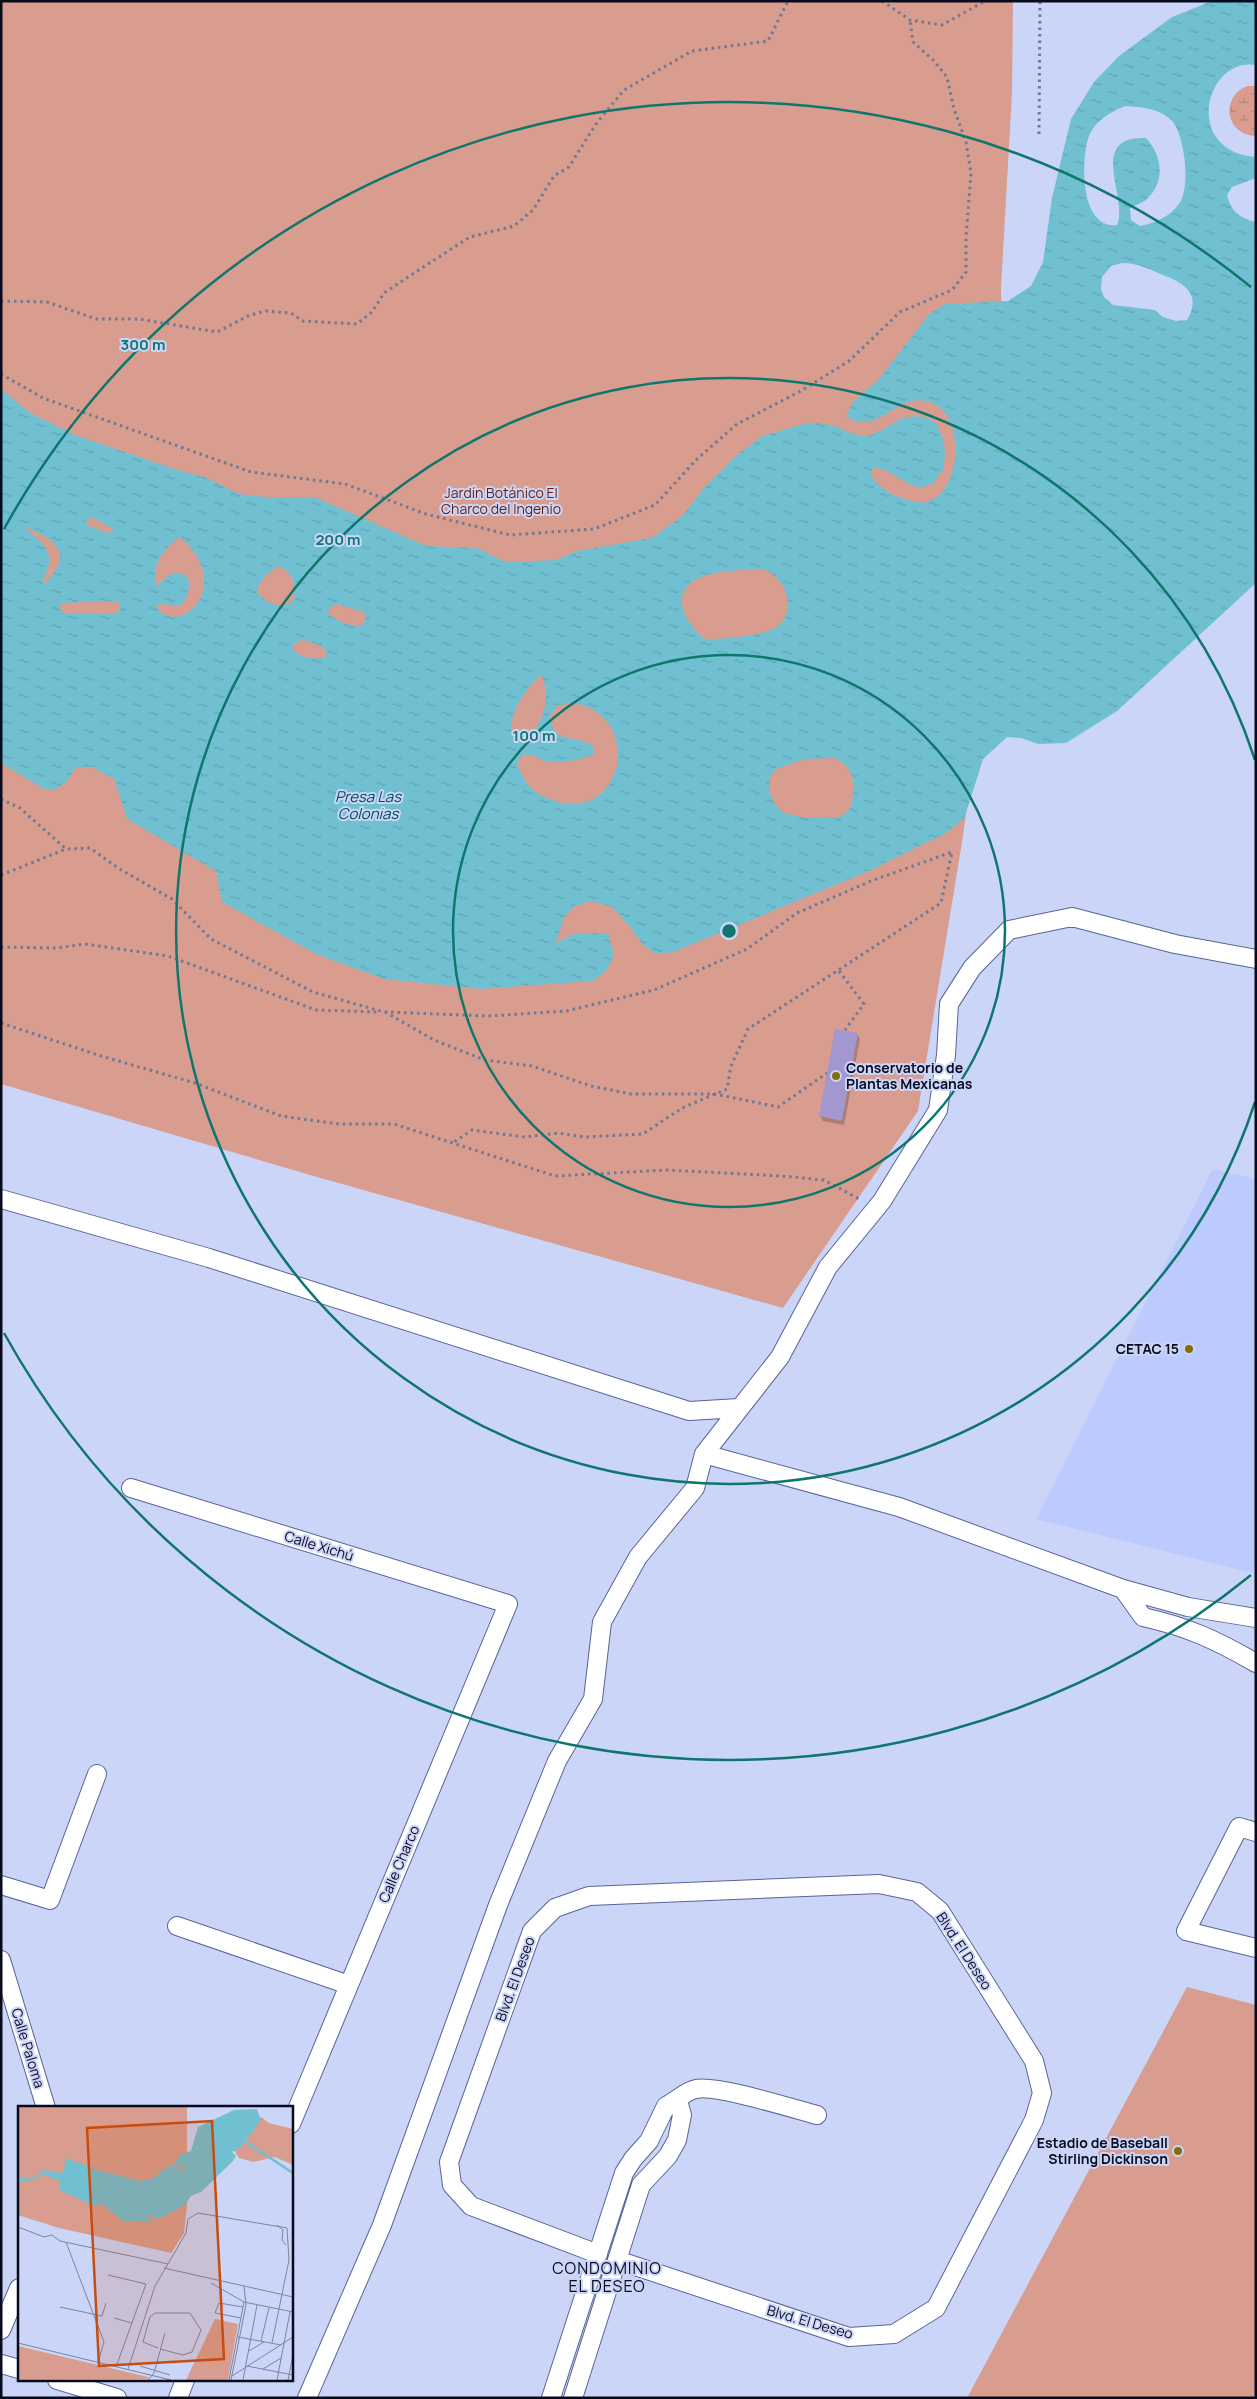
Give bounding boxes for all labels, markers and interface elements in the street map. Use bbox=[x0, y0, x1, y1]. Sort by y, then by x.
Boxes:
text: 300 m bbox=[121, 334, 165, 355]
park label: Jardín Botánico El Charco del Ingenio bbox=[441, 483, 561, 518]
text: 200 m bbox=[315, 529, 361, 550]
text: 100 m bbox=[513, 725, 555, 746]
water label: Presa Las Colonias bbox=[335, 786, 402, 824]
centre of rings bbox=[720, 922, 738, 940]
place label: Conservatorio de Plantas Mexicanas bbox=[846, 1058, 973, 1093]
marker: Conservatorio de Plantas Mexicanas bbox=[830, 1070, 842, 1082]
place label: CETAC 15 bbox=[1116, 1339, 1179, 1358]
marker: CETAC 15 bbox=[1183, 1343, 1195, 1355]
street label: Calle Xichú bbox=[282, 1526, 356, 1565]
street label: Calle Charco bbox=[374, 1822, 423, 1905]
street label: Blvd. El Deseo bbox=[932, 1908, 997, 1993]
street label: Blvd. El Deseo bbox=[490, 1934, 539, 2024]
street label: Calle Paloma bbox=[7, 2006, 50, 2090]
inset map bbox=[18, 2106, 292, 2382]
place label: Estadio de Baseball Stirling Dickinson bbox=[1037, 2133, 1168, 2168]
marker: Estadio de Baseball Stirling Dickinson bbox=[1172, 2145, 1184, 2157]
district label: CONDOMINIO EL DESEO bbox=[552, 2257, 662, 2297]
street label: Blvd. El Deseo bbox=[765, 2300, 855, 2343]

